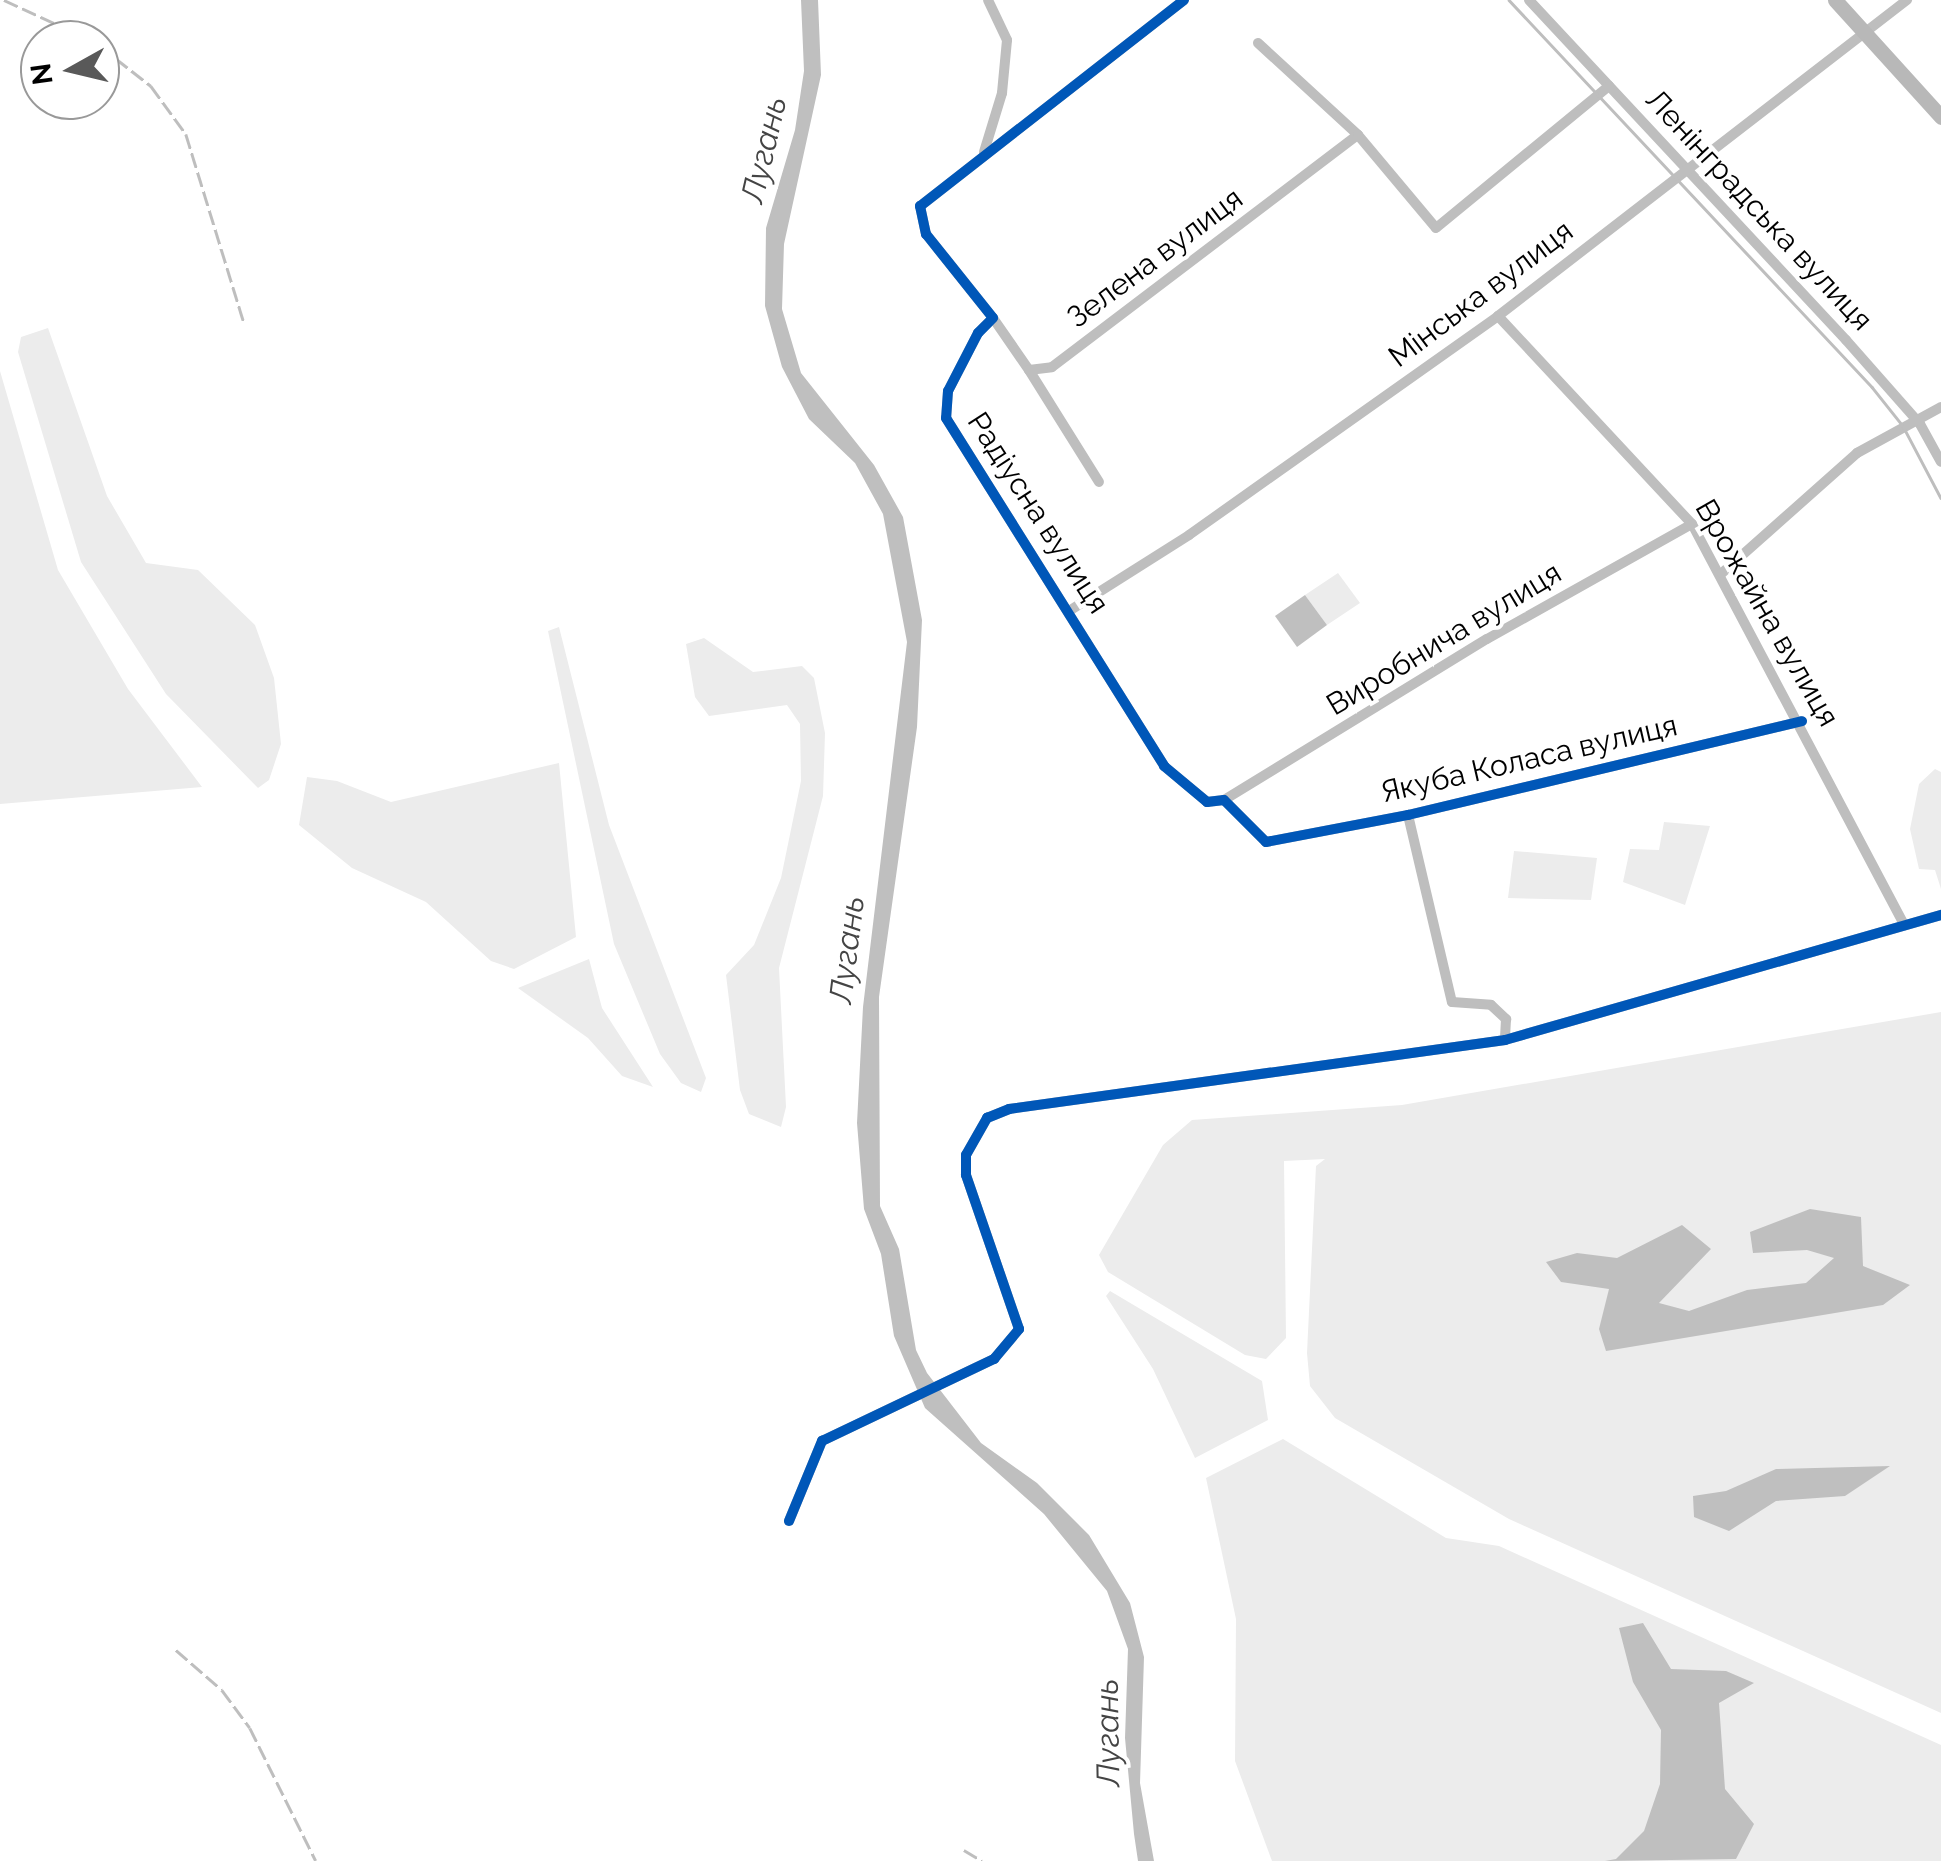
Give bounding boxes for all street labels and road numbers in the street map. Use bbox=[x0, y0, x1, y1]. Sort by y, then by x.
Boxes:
street label: Ленінградська вулиця bbox=[1638, 82, 1880, 338]
street label: Зелена вулиця bbox=[1060, 180, 1250, 336]
street label: Мінська вулиця bbox=[1382, 213, 1580, 375]
street label: Радіусна вулиця bbox=[960, 406, 1116, 620]
street label: Врожайна вулиця bbox=[1687, 493, 1847, 733]
street label: Виробнича вулиця bbox=[1320, 555, 1568, 723]
street label: Якуба Коласа вулиця bbox=[1377, 707, 1681, 811]

